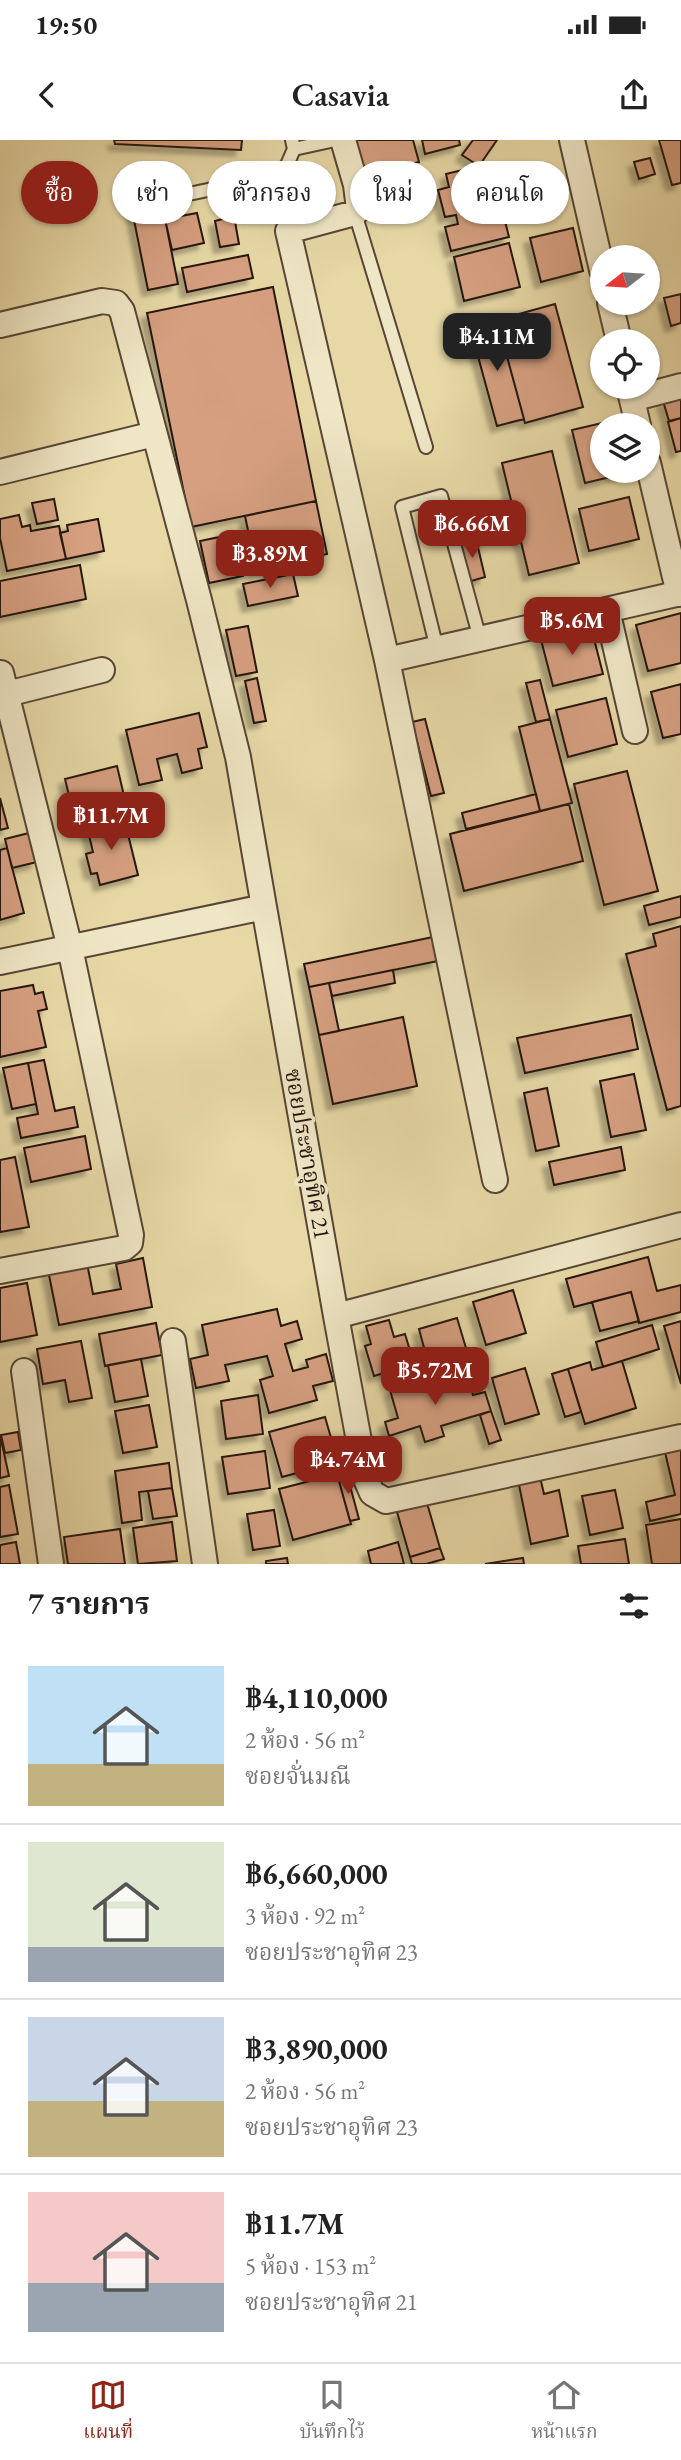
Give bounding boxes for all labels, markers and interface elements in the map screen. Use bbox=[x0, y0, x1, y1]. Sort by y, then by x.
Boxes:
text: 19:50 bbox=[35, 8, 97, 42]
text: Casavia bbox=[292, 74, 389, 116]
icon: back bbox=[28, 76, 66, 114]
icon: share bbox=[615, 76, 653, 114]
chip: ซื้อ bbox=[21, 161, 98, 224]
chip: เช่า bbox=[112, 161, 193, 224]
chip: ตัวกรอง bbox=[207, 161, 336, 224]
chip: ใหม่ bbox=[350, 161, 437, 224]
chip: คอนโด bbox=[451, 161, 569, 224]
north arrow bbox=[590, 245, 660, 315]
map controls bbox=[590, 245, 660, 483]
pin: ฿4.11M bbox=[440, 314, 554, 373]
text: ฿4.11M bbox=[459, 321, 535, 351]
button: locate bbox=[590, 329, 660, 399]
button: layers bbox=[590, 413, 660, 483]
pin: ฿6.66M bbox=[415, 500, 529, 560]
text: ฿6.66M bbox=[434, 508, 510, 538]
pin: ฿3.89M bbox=[213, 531, 327, 590]
text: ฿3.89M bbox=[232, 538, 308, 568]
pin: ฿5.6M bbox=[523, 598, 621, 657]
text: ฿5.6M bbox=[540, 605, 604, 635]
pin: ฿11.7M bbox=[54, 792, 168, 852]
text: ฿11.7M bbox=[73, 800, 149, 830]
street label: ซอยประชาอุทิศ 21 bbox=[278, 1066, 338, 1242]
pin: ฿5.72M bbox=[378, 1348, 492, 1407]
text: ฿5.72M bbox=[397, 1355, 473, 1385]
pin: ฿4.74M bbox=[291, 1436, 405, 1496]
text: ฿4.74M bbox=[310, 1444, 386, 1474]
text: 7 รายการ bbox=[28, 1584, 150, 1623]
icon: filters bbox=[615, 1587, 653, 1625]
text: ฿4,110,000 bbox=[245, 1678, 388, 1717]
icon: home bbox=[84, 1694, 168, 1778]
text: 2 ห้อง · 56 m² bbox=[245, 1725, 365, 1755]
text: ซอยจั่นมณี bbox=[245, 1761, 351, 1791]
text: ฿6,660,000 bbox=[245, 1854, 388, 1893]
icon: home bbox=[84, 1870, 168, 1954]
text: 3 ห้อง · 92 m² bbox=[245, 1901, 365, 1931]
text: ซอยประชาอุทิศ 23 bbox=[245, 1937, 418, 1967]
text: ฿3,890,000 bbox=[245, 2029, 388, 2068]
icon: home bbox=[84, 2045, 168, 2129]
text: 2 ห้อง · 56 m² bbox=[245, 2076, 365, 2106]
text: ซอยประชาอุทิศ 23 bbox=[245, 2112, 418, 2142]
text: ฿11.7M bbox=[245, 2204, 344, 2243]
icon: home bbox=[84, 2220, 168, 2304]
text: 5 ห้อง · 153 m² bbox=[245, 2251, 376, 2281]
text: ซอยประชาอุทิศ 21 bbox=[245, 2287, 418, 2317]
tab: แผนที่ bbox=[83, 2376, 133, 2448]
tab: บันทึกไว้ bbox=[300, 2376, 365, 2448]
tab: หน้าแรก bbox=[531, 2376, 598, 2448]

